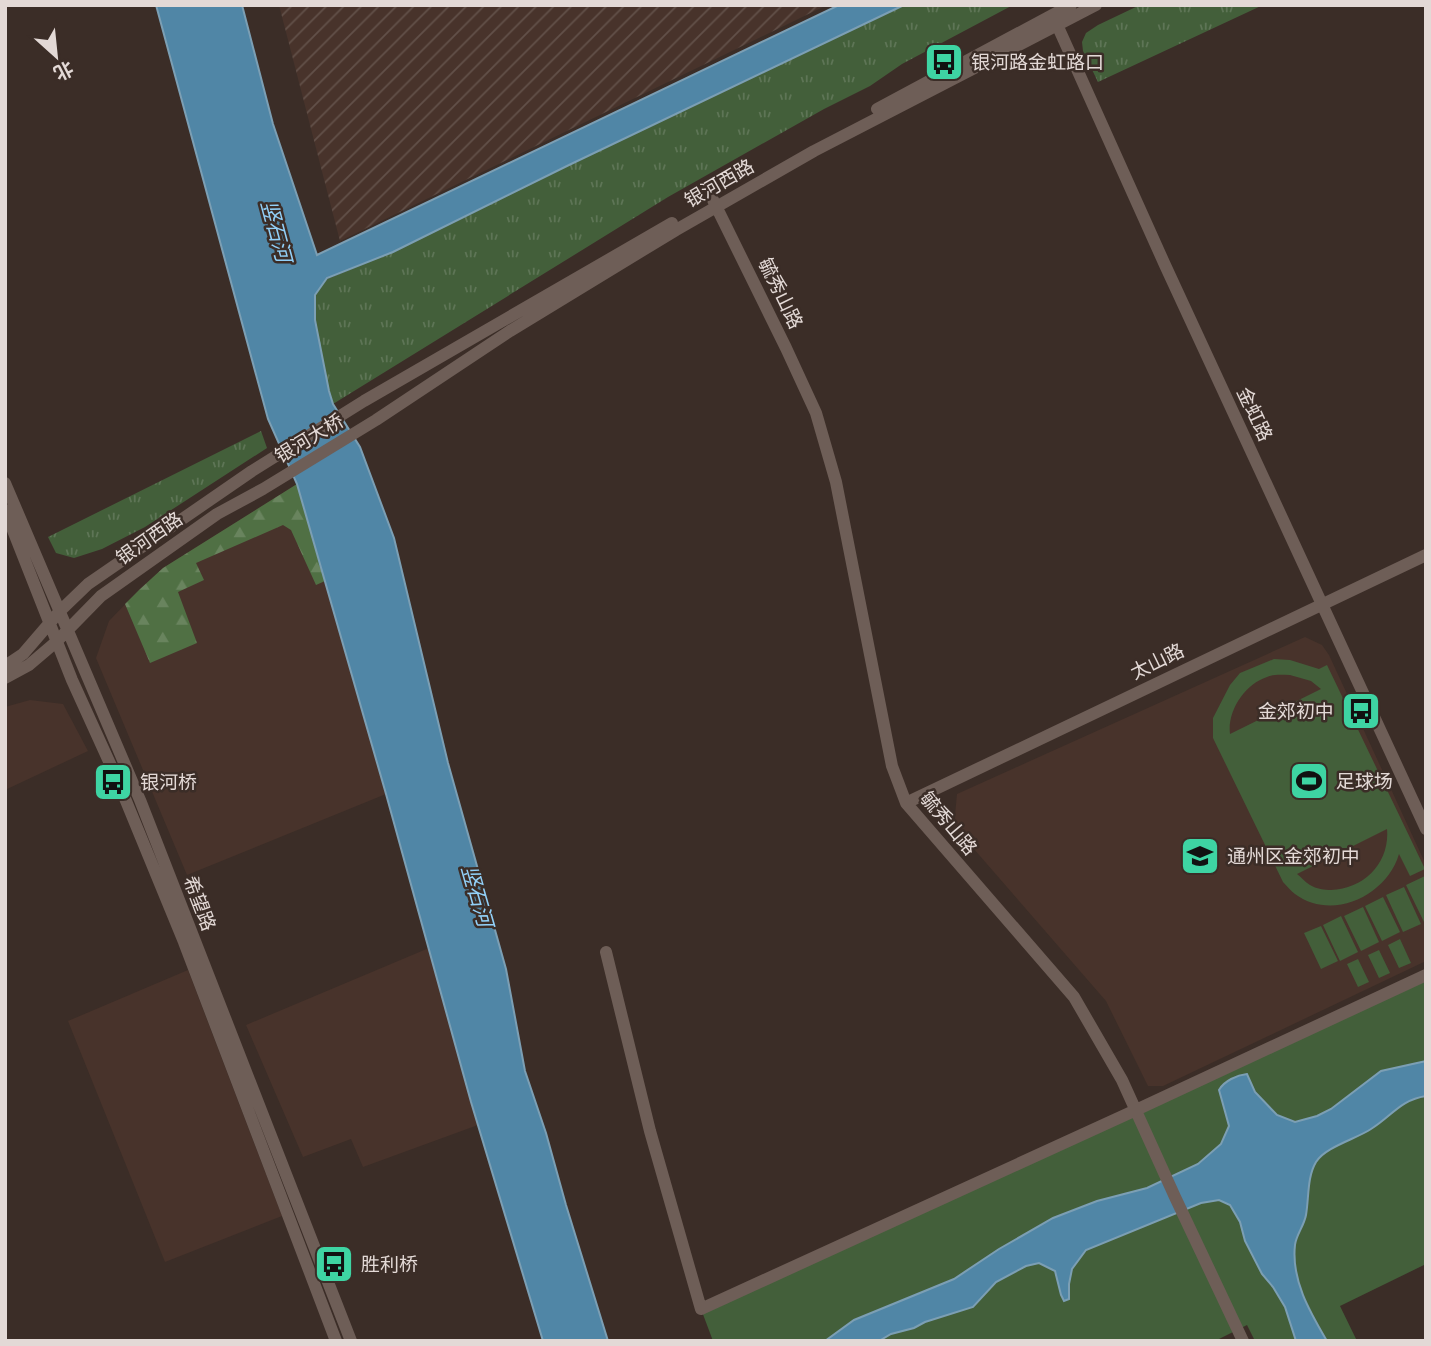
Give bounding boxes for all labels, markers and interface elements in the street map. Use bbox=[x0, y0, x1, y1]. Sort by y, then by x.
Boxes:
north arrow bbox=[21, 21, 91, 91]
bus stop icon: 银河路金虹路口 bbox=[923, 41, 965, 83]
place label: 银河路金虹路口 bbox=[971, 50, 1104, 74]
text: 北 bbox=[50, 56, 78, 86]
street label: 银河西路 bbox=[680, 154, 758, 212]
water label: 竖石河 bbox=[255, 197, 299, 269]
street label: 毓秀山路 bbox=[754, 254, 808, 332]
street label: 金虹路 bbox=[1232, 383, 1278, 445]
street label: 银河大桥 bbox=[270, 408, 348, 468]
street label: 银河西路 bbox=[111, 506, 187, 570]
street label: 太山路 bbox=[1126, 638, 1188, 684]
bus stop icon: 金郊初中 bbox=[1340, 690, 1382, 732]
place label: 金郊初中 bbox=[1258, 699, 1334, 723]
sports icon: 足球场 bbox=[1288, 760, 1330, 802]
bus stop icon: 银河桥 bbox=[92, 761, 134, 803]
place label: 足球场 bbox=[1336, 769, 1393, 793]
place label: 银河桥 bbox=[140, 770, 197, 794]
street label: 毓秀山路 bbox=[915, 786, 983, 860]
school or university icon: 通州区金郊初中 bbox=[1179, 835, 1221, 877]
place label: 通州区金郊初中 bbox=[1227, 844, 1360, 868]
water label: 竖石河 bbox=[456, 862, 500, 934]
street label: 希望路 bbox=[179, 872, 221, 934]
bus stop icon: 胜利桥 bbox=[313, 1243, 355, 1285]
place label: 胜利桥 bbox=[361, 1252, 418, 1276]

